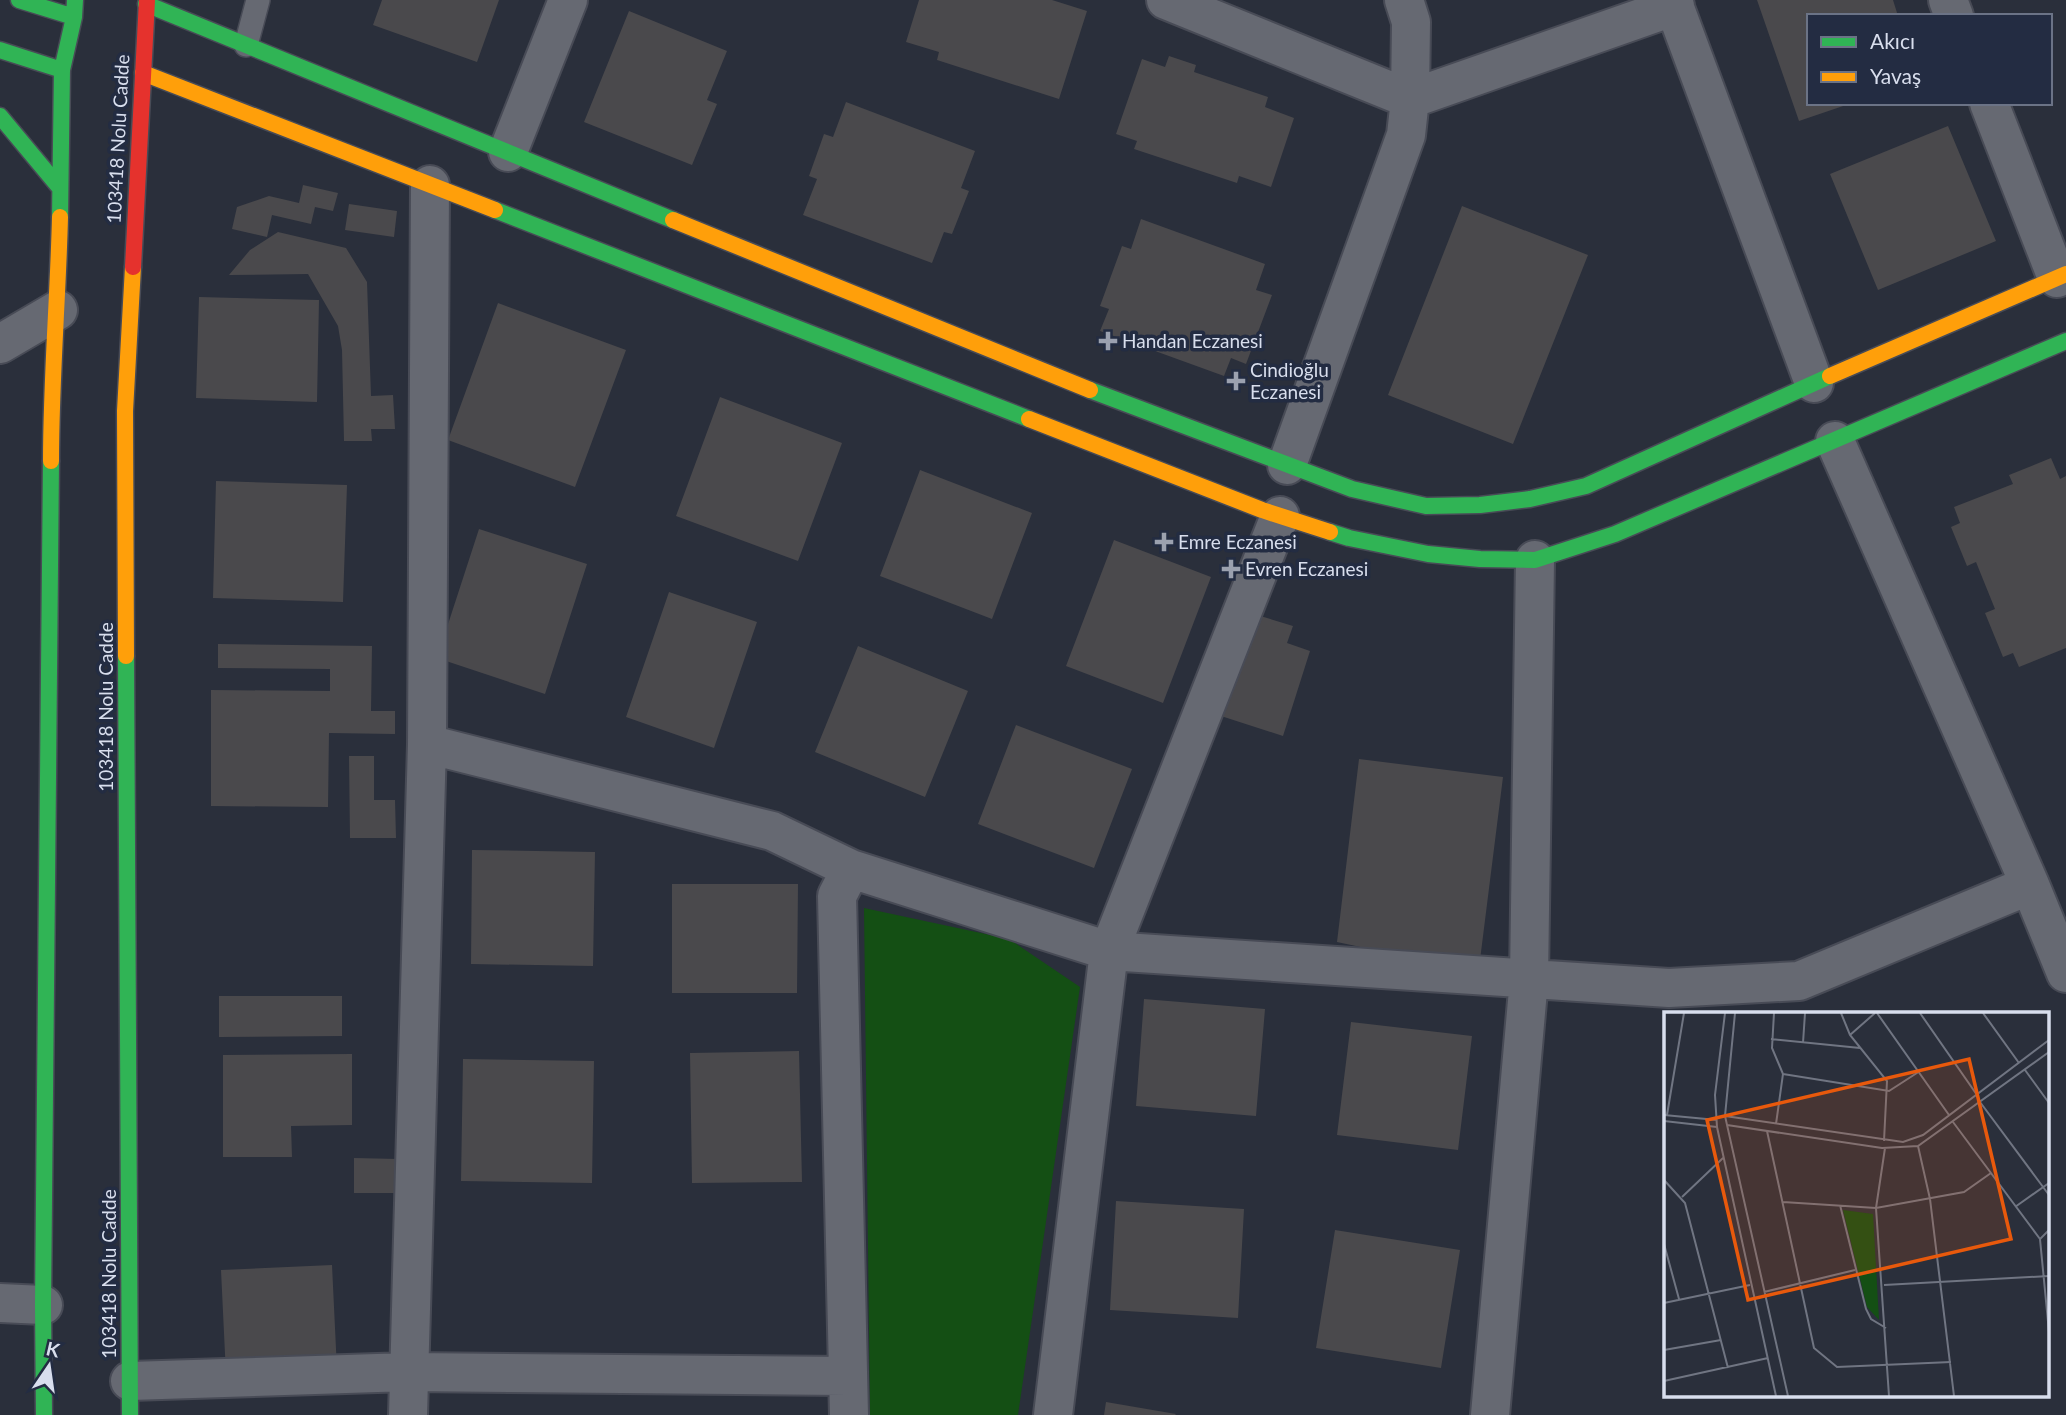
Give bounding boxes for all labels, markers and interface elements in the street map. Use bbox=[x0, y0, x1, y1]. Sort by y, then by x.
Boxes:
legend bbox=[1807, 14, 2052, 105]
text: Akıcı bbox=[1870, 28, 1915, 53]
street label: 103418 Nolu Cadde bbox=[102, 54, 133, 224]
text: Yavaş bbox=[1870, 63, 1921, 88]
place label: Handan Eczanesi bbox=[1122, 329, 1263, 352]
marker: Handan Eczanesi bbox=[1100, 333, 1116, 349]
place label: Cindioğlu Eczanesi bbox=[1250, 358, 1329, 403]
marker: Cindioğlu Eczanesi bbox=[1228, 373, 1244, 389]
place label: Emre Eczanesi bbox=[1178, 530, 1297, 553]
marker: Emre Eczanesi bbox=[1156, 534, 1172, 550]
place label: Evren Eczanesi bbox=[1245, 557, 1368, 580]
marker: Evren Eczanesi bbox=[1223, 561, 1239, 577]
street label: 103418 Nolu Cadde bbox=[94, 622, 117, 792]
inset map bbox=[1664, 1012, 2048, 1398]
street label: 103418 Nolu Cadde bbox=[97, 1189, 120, 1359]
north arrow bbox=[14, 1331, 84, 1401]
text: K bbox=[44, 1336, 63, 1362]

